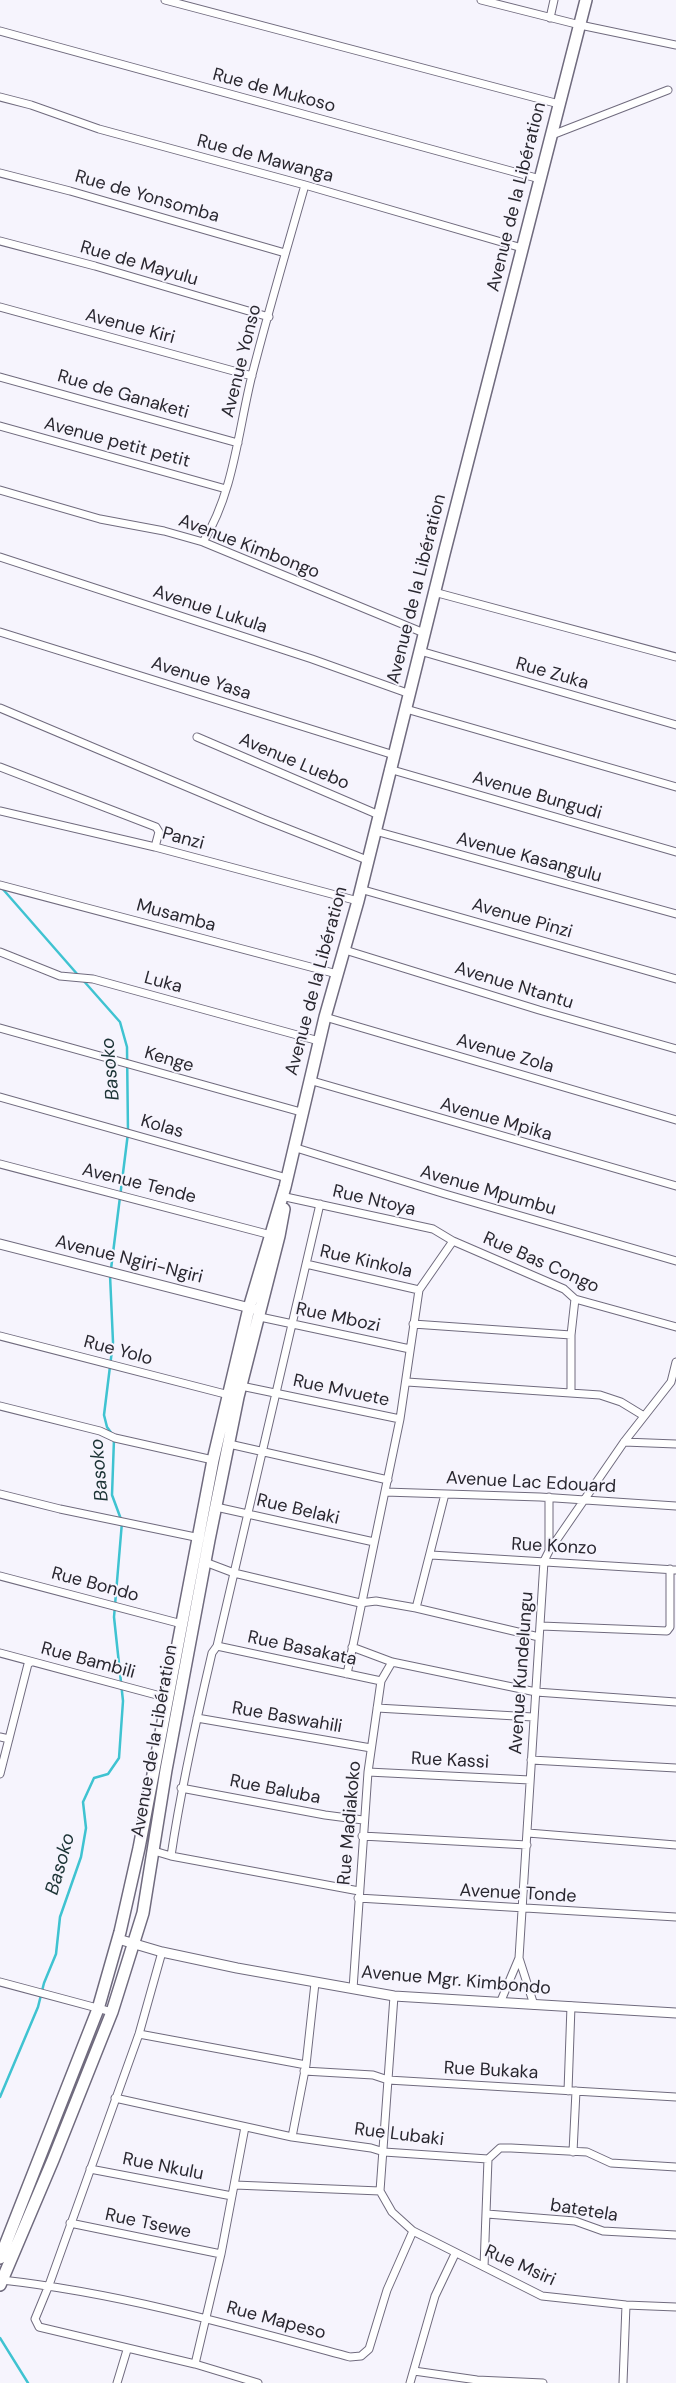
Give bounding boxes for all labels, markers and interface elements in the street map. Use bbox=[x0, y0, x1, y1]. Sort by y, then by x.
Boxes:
street label: Rue de Mukoso bbox=[210, 64, 338, 118]
street label: Avenue de la Libération bbox=[483, 100, 551, 294]
street label: Rue de Mawanga bbox=[194, 130, 336, 188]
street label: Rue de Yonsomba bbox=[72, 166, 222, 228]
street label: Rue de Mayulu bbox=[78, 237, 200, 291]
street label: Avenue Yonso bbox=[218, 302, 266, 420]
street label: Avenue Kiri bbox=[83, 305, 177, 349]
street label: Rue de Ganaketi bbox=[55, 366, 191, 424]
street label: Avenue petit petit bbox=[42, 413, 192, 473]
street label: Avenue de la Libération bbox=[383, 492, 451, 686]
street label: Avenue Kimbongo bbox=[175, 510, 323, 584]
street label: Avenue Lukula bbox=[150, 581, 270, 639]
street label: Avenue Yasa bbox=[148, 653, 254, 705]
street label: Rue Zuka bbox=[513, 653, 591, 695]
street label: Avenue Luebo bbox=[236, 729, 352, 795]
street label: Avenue Bungudi bbox=[470, 767, 604, 825]
street label: Panzi bbox=[160, 823, 206, 855]
street label: Avenue Kasangulu bbox=[454, 828, 604, 888]
street label: Avenue de la Libération bbox=[281, 884, 353, 1078]
street label: Avenue Pinzi bbox=[469, 894, 575, 944]
street label: Musamba bbox=[134, 895, 218, 937]
street label: Avenue Ntantu bbox=[452, 958, 576, 1014]
street label: Luka bbox=[142, 968, 184, 998]
street label: Avenue Zola bbox=[454, 1030, 556, 1078]
water label: Basoko bbox=[97, 1037, 125, 1101]
street label: Kenge bbox=[142, 1043, 196, 1077]
street label: Avenue Mpika bbox=[438, 1094, 554, 1146]
street label: Kolas bbox=[138, 1111, 186, 1143]
street label: Avenue Tende bbox=[80, 1159, 198, 1209]
street label: Avenue Mpumbu bbox=[418, 1161, 558, 1221]
street label: Rue Ntoya bbox=[330, 1181, 418, 1221]
street label: Rue Bas Congo bbox=[480, 1228, 602, 1298]
street label: Avenue Ngiri-Ngiri bbox=[53, 1231, 205, 1289]
street label: Rue Kinkola bbox=[318, 1241, 414, 1283]
street label: Rue Mbozi bbox=[294, 1299, 382, 1337]
street label: Rue Yolo bbox=[81, 1331, 155, 1371]
street label: Rue Mvuete bbox=[291, 1370, 391, 1412]
water label: Basoko bbox=[86, 1438, 114, 1502]
street label: Avenue Lac Edouard bbox=[445, 1468, 617, 1498]
street label: Rue Belaki bbox=[255, 1490, 341, 1530]
street label: Rue Konzo bbox=[511, 1534, 597, 1560]
street label: Rue Bondo bbox=[49, 1563, 141, 1607]
street label: Avenue Kundelungu bbox=[506, 1591, 538, 1755]
street label: Rue Basakata bbox=[246, 1627, 358, 1671]
street label: Rue Bambili bbox=[39, 1638, 137, 1684]
street label: Avenue de la Libération bbox=[127, 1643, 183, 1839]
street label: Rue Baswahili bbox=[230, 1698, 344, 1738]
street label: Rue Kassi bbox=[410, 1748, 490, 1774]
street label: Rue Madiakoko bbox=[334, 1760, 366, 1886]
street label: Rue Baluba bbox=[228, 1771, 322, 1809]
water label: Basoko bbox=[41, 1831, 81, 1897]
street label: Avenue Tonde bbox=[459, 1880, 577, 1908]
street label: Avenue Mgr. Kimbondo bbox=[360, 1962, 552, 2000]
street label: Rue Bukaka bbox=[443, 2058, 539, 2084]
street label: Rue Lubaki bbox=[353, 2119, 445, 2151]
street label: Rue Nkulu bbox=[121, 2149, 205, 2185]
street label: batetela bbox=[549, 2195, 619, 2227]
street label: Rue Tsewe bbox=[103, 2204, 193, 2244]
street label: Rue Msiri bbox=[481, 2241, 559, 2291]
street label: Rue Mapeso bbox=[224, 2297, 328, 2345]

